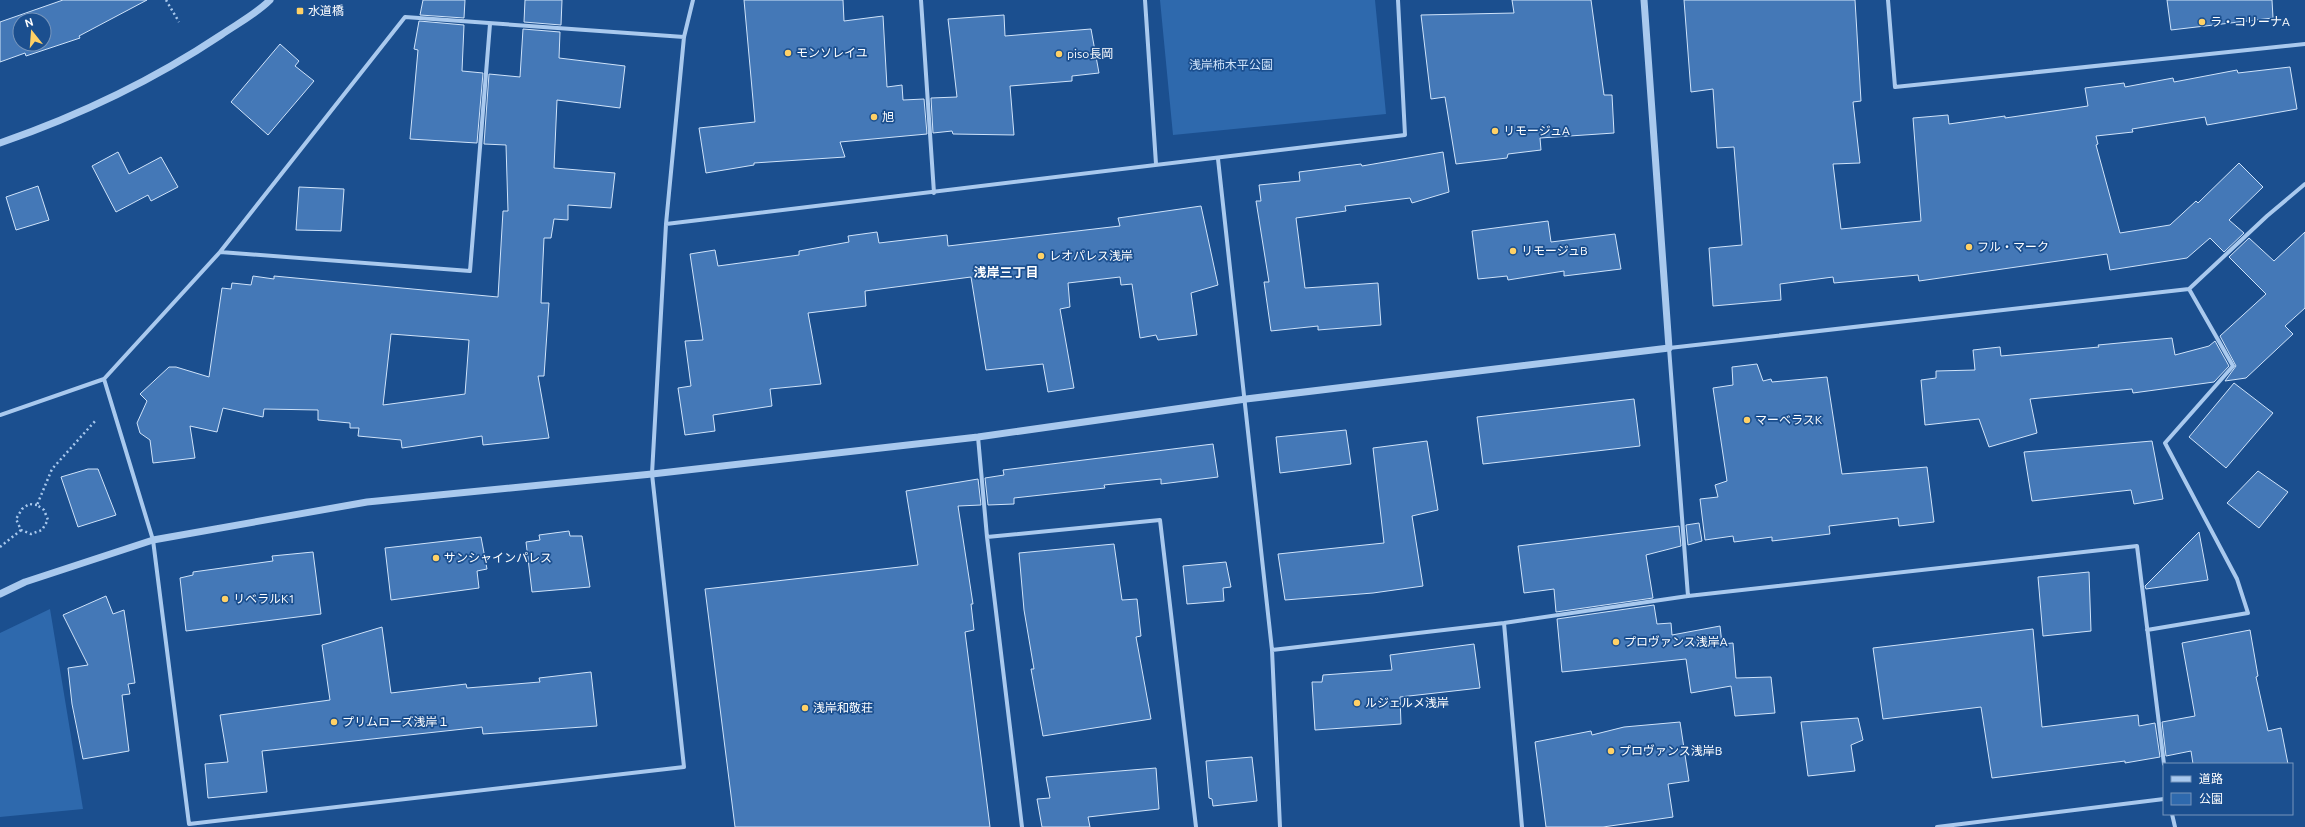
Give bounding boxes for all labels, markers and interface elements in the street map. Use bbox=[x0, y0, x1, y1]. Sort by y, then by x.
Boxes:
place label: 水道橋 bbox=[308, 4, 344, 17]
marker: 水道橋 bbox=[295, 6, 305, 16]
north arrow bbox=[12, 12, 52, 52]
text: N bbox=[23, 15, 35, 29]
place label: ラ・コリーナA bbox=[2210, 15, 2290, 28]
marker: ラ・コリーナA bbox=[2197, 17, 2207, 27]
place label: モンソレイユ bbox=[796, 46, 868, 59]
place label: piso長岡 bbox=[1067, 47, 1113, 60]
marker: モンソレイユ bbox=[783, 48, 793, 58]
marker: piso長岡 bbox=[1054, 49, 1064, 59]
park label: 浅岸柿木平公園 bbox=[1189, 58, 1273, 71]
place label: 旭 bbox=[882, 110, 894, 123]
marker: 旭 bbox=[869, 112, 879, 122]
place label: リモージュA bbox=[1503, 124, 1570, 137]
marker: リモージュA bbox=[1490, 126, 1500, 136]
place label: フル・マーク bbox=[1977, 240, 2049, 253]
marker: フル・マーク bbox=[1964, 242, 1974, 252]
place label: リモージュB bbox=[1521, 244, 1588, 257]
marker: リモージュB bbox=[1508, 246, 1518, 256]
place label: レオパレス浅岸 bbox=[1049, 249, 1133, 262]
marker: レオパレス浅岸 bbox=[1036, 251, 1046, 261]
district label: 浅岸三丁目 bbox=[973, 265, 1039, 279]
place label: マーベラスK bbox=[1755, 413, 1823, 426]
marker: マーベラスK bbox=[1742, 415, 1752, 425]
place label: サンシャインパレス bbox=[444, 551, 552, 564]
marker: サンシャインパレス bbox=[431, 553, 441, 563]
place label: リベラルK1 bbox=[233, 592, 295, 605]
marker: リベラルK1 bbox=[220, 594, 230, 604]
place label: プロヴァンス浅岸A bbox=[1624, 635, 1728, 648]
marker: プロヴァンス浅岸A bbox=[1611, 637, 1621, 647]
place label: ルジェルメ浅岸 bbox=[1365, 696, 1449, 709]
marker: ルジェルメ浅岸 bbox=[1352, 698, 1362, 708]
place label: 浅岸和敬荘 bbox=[813, 701, 873, 714]
marker: 浅岸和敬荘 bbox=[800, 703, 810, 713]
place label: プリムローズ浅岸１ bbox=[342, 715, 449, 728]
marker: プリムローズ浅岸１ bbox=[329, 717, 339, 727]
place label: プロヴァンス浅岸B bbox=[1619, 744, 1722, 757]
marker: プロヴァンス浅岸B bbox=[1606, 746, 1616, 756]
legend bbox=[2163, 763, 2293, 815]
text: 道路 bbox=[2199, 772, 2223, 785]
text: 公園 bbox=[2199, 792, 2223, 805]

